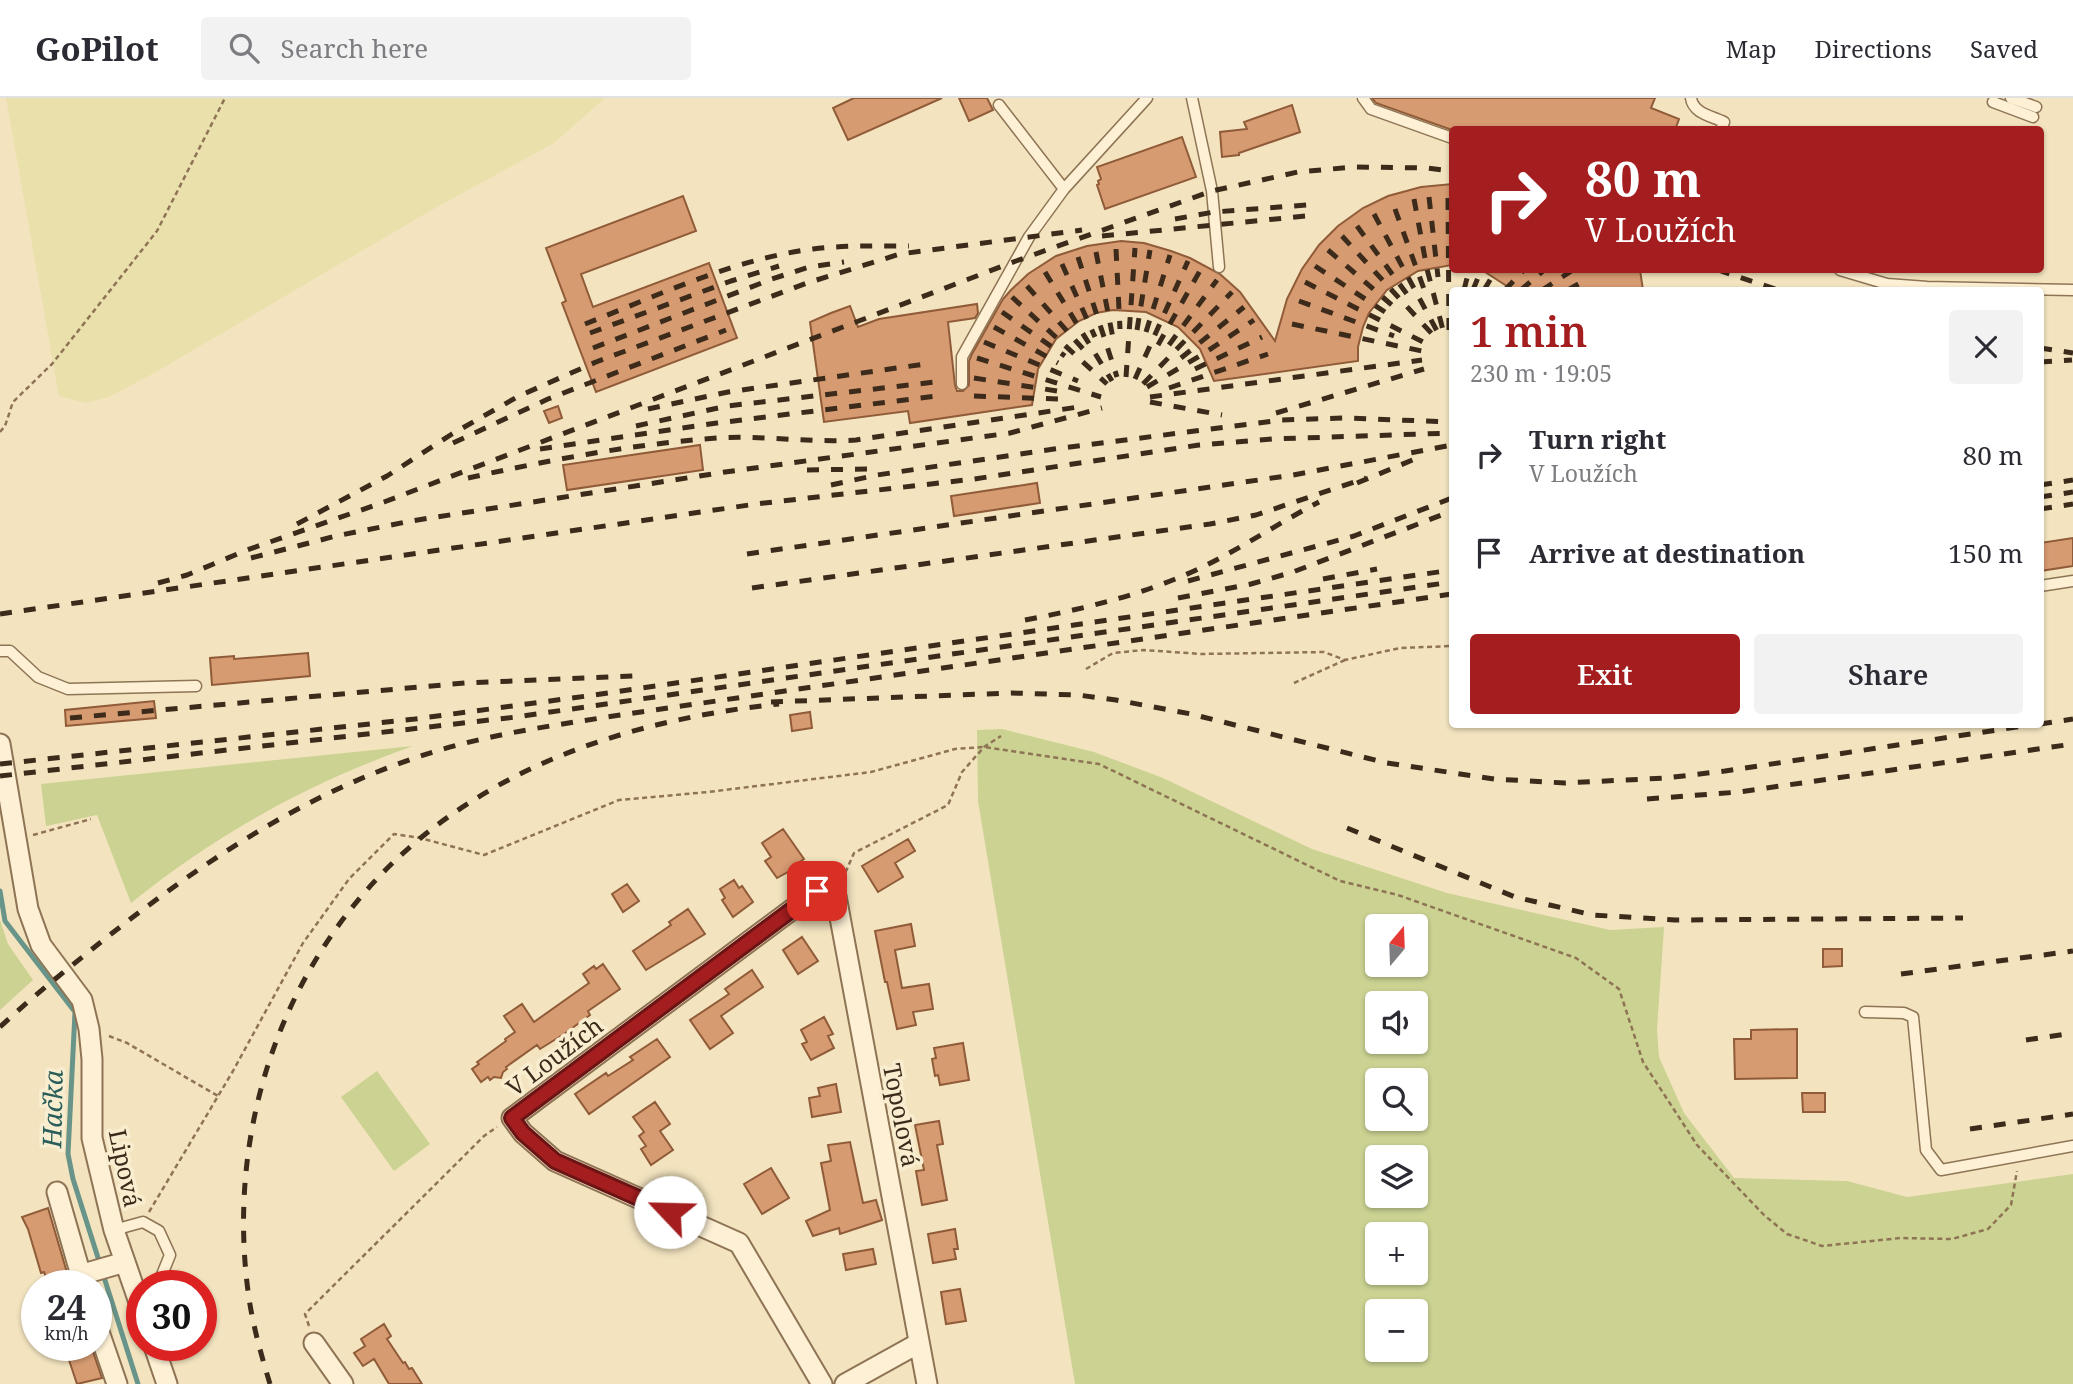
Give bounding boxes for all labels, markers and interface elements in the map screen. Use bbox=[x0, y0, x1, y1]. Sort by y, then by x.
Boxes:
search box bbox=[201, 17, 691, 80]
text: GoPilot bbox=[35, 26, 159, 71]
icon: search bbox=[225, 29, 263, 67]
text: Search here bbox=[281, 30, 428, 66]
text: Map bbox=[1726, 32, 1777, 65]
text: Directions bbox=[1815, 32, 1932, 65]
text: Saved bbox=[1970, 32, 2038, 65]
text: 80 m bbox=[1585, 145, 1701, 211]
icon: right bbox=[1470, 154, 1561, 245]
text: V Loužích bbox=[1585, 208, 1736, 251]
text: 1 min bbox=[1470, 302, 1587, 359]
button: close bbox=[1949, 310, 2023, 384]
text: 230 m · 19:05 bbox=[1470, 357, 1612, 389]
text: Turn right bbox=[1529, 421, 1666, 457]
icon: right bbox=[1470, 436, 1508, 474]
text: 80 m bbox=[1963, 437, 2023, 473]
text: V Loužích bbox=[1529, 457, 1638, 489]
icon: arrive bbox=[1470, 534, 1508, 572]
text: Arrive at destination bbox=[1529, 535, 1805, 571]
text: 150 m bbox=[1948, 535, 2023, 571]
button: Exit bbox=[1470, 634, 1740, 714]
button: Share bbox=[1754, 634, 2023, 714]
pin bbox=[787, 861, 847, 921]
icon: arrive bbox=[798, 872, 836, 910]
north arrow bbox=[1365, 914, 1428, 976]
map controls bbox=[1365, 914, 1428, 1362]
button: sound bbox=[1365, 991, 1428, 1054]
street label: V Loužích bbox=[499, 1009, 609, 1103]
street label: Topolová bbox=[876, 1060, 928, 1170]
button: search bbox=[1365, 1068, 1428, 1131]
water label: Hačka bbox=[33, 1070, 71, 1149]
street label: Lipová bbox=[102, 1126, 150, 1210]
button: layers bbox=[1365, 1145, 1428, 1208]
position arrow bbox=[633, 1175, 707, 1249]
button: + bbox=[1365, 1222, 1428, 1285]
speed limit sign: 30 bbox=[126, 1270, 217, 1361]
text: 24 bbox=[47, 1283, 86, 1330]
button: − bbox=[1365, 1299, 1428, 1362]
text: km/h bbox=[44, 1321, 89, 1345]

